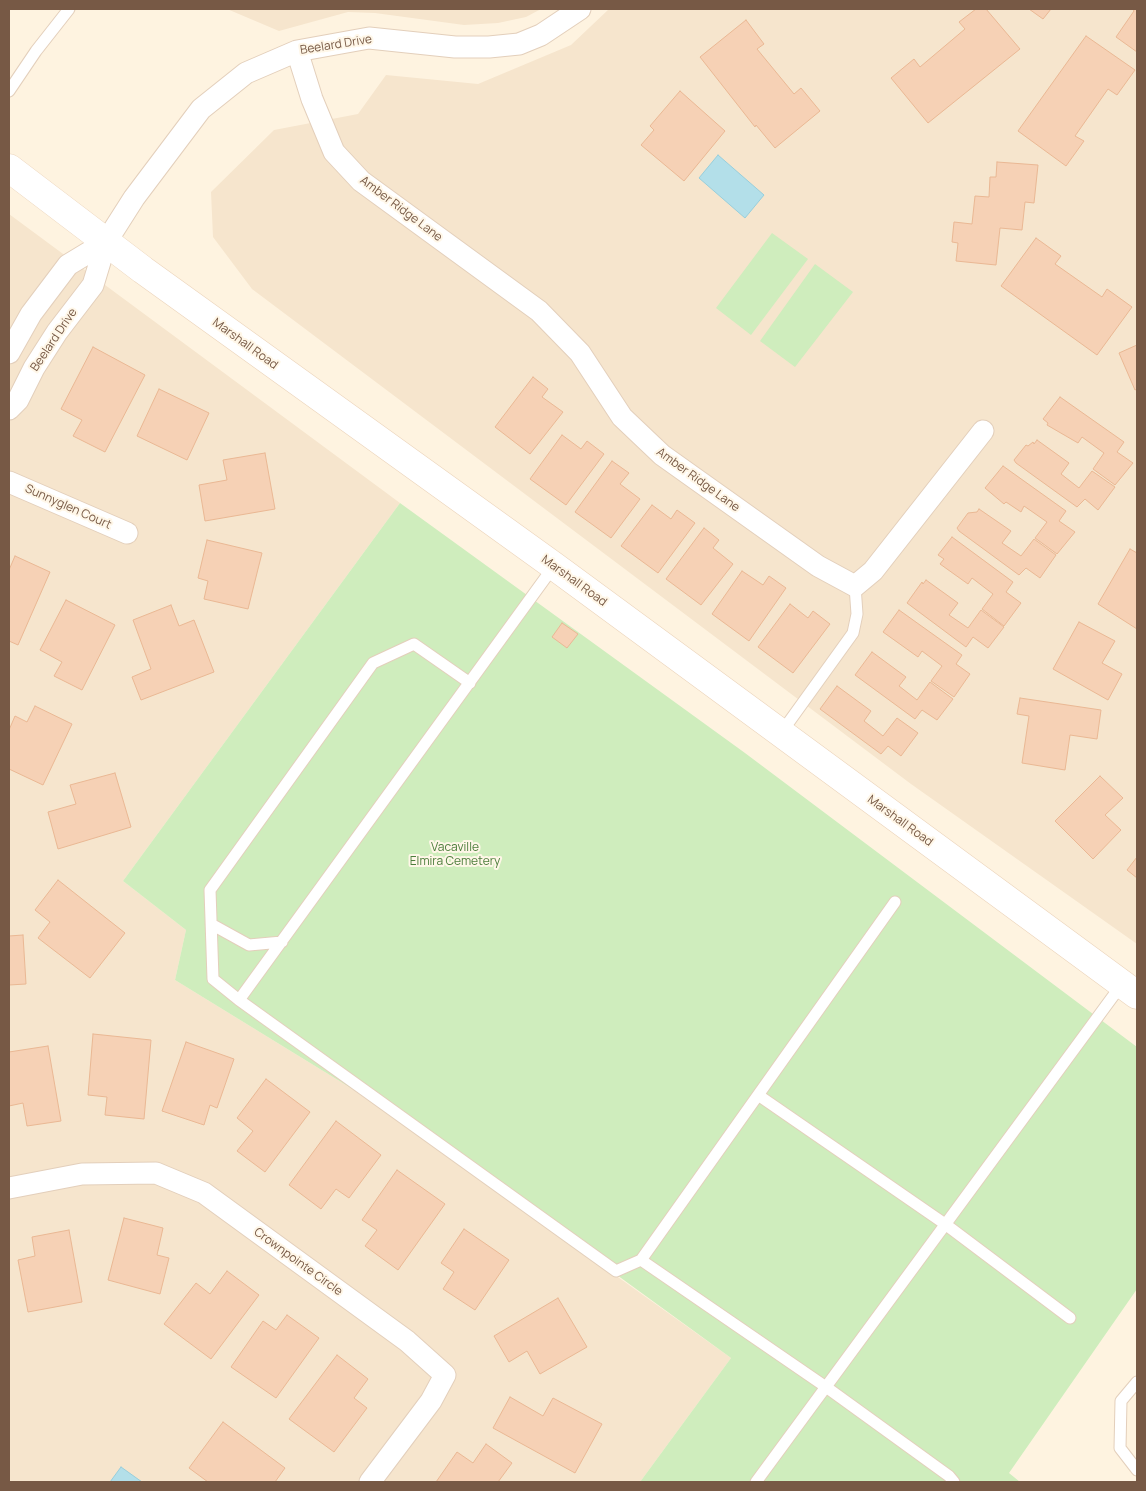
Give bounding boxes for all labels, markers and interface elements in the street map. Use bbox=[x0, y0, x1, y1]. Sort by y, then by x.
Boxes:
street label: Beelard Drive bbox=[299, 32, 373, 58]
street label: Amber Ridge Lane bbox=[357, 173, 445, 245]
street label: Beelard Drive bbox=[28, 306, 80, 374]
street label: Marshall Road bbox=[209, 315, 281, 373]
street label: Amber Ridge Lane bbox=[654, 445, 742, 515]
street label: Sunnyglen Court bbox=[23, 482, 113, 532]
street label: Marshall Road bbox=[538, 552, 610, 610]
street label: Marshall Road bbox=[864, 792, 936, 850]
park label: Vacaville Elmira Cemetery bbox=[410, 841, 500, 869]
street label: Crownpointe Circle bbox=[251, 1225, 345, 1299]

